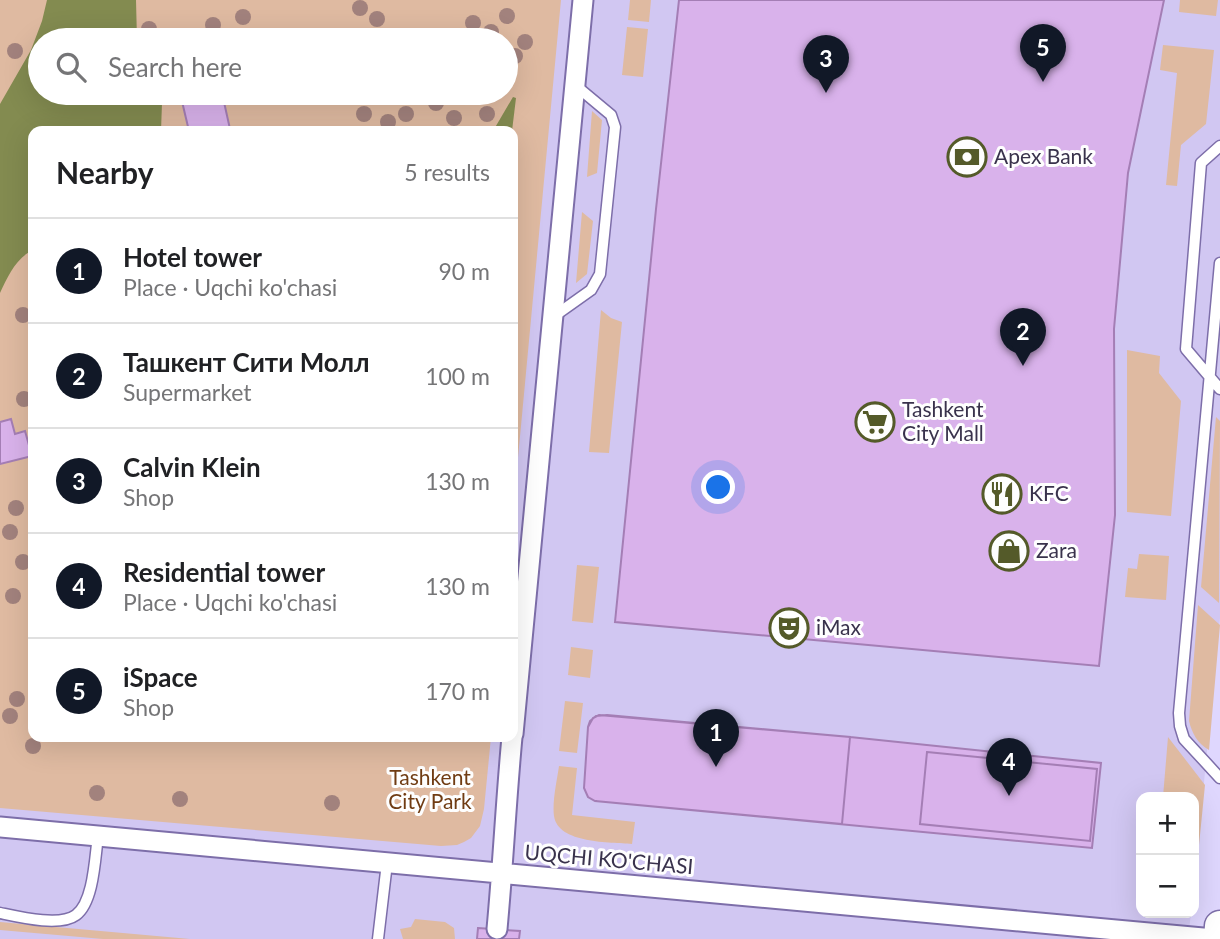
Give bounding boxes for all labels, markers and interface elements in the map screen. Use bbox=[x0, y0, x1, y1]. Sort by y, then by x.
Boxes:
pin: 5 bbox=[1020, 24, 1066, 82]
search box bbox=[28, 28, 518, 105]
pin: 3 bbox=[803, 35, 849, 93]
icon: search bbox=[52, 48, 90, 86]
text: Search here bbox=[108, 51, 242, 83]
bank icon: Apex Bank bbox=[946, 136, 988, 178]
place label: Apex Bank bbox=[994, 143, 1093, 168]
text: Nearby bbox=[56, 154, 154, 190]
text: 5 results bbox=[404, 158, 490, 186]
text: Hotel tower bbox=[123, 241, 262, 273]
text: 1 bbox=[72, 257, 86, 285]
text: 90 m bbox=[439, 257, 490, 285]
text: Place · Uqchi ko'chasi bbox=[123, 273, 337, 301]
pin: 2 bbox=[1000, 308, 1046, 366]
text: Ташкент Сити Молл bbox=[123, 346, 370, 378]
text: 2 bbox=[72, 362, 86, 390]
text: 100 m bbox=[425, 362, 490, 390]
text: Supermarket bbox=[123, 378, 252, 406]
place label: Tashkent City Mall bbox=[902, 396, 984, 445]
supermarket icon: Tashkent City Mall bbox=[854, 401, 896, 443]
text: Calvin Klein bbox=[123, 451, 261, 483]
text: 3 bbox=[72, 467, 86, 495]
text: 130 m bbox=[425, 467, 490, 495]
your location bbox=[701, 470, 735, 504]
restaurant icon: KFC bbox=[981, 473, 1023, 515]
place label: KFC bbox=[1029, 480, 1069, 505]
text: Shop bbox=[123, 483, 174, 511]
shop icon: Zara bbox=[988, 530, 1030, 572]
place label: Zara bbox=[1036, 537, 1077, 562]
text: Residential tower bbox=[123, 556, 325, 588]
text: 4 bbox=[72, 572, 86, 600]
text: 130 m bbox=[425, 572, 490, 600]
text: Place · Uqchi ko'chasi bbox=[123, 588, 337, 616]
theatre icon: iMax bbox=[768, 607, 810, 649]
place label: iMax bbox=[816, 614, 862, 639]
text: iSpace bbox=[123, 661, 198, 693]
text: 5 bbox=[72, 677, 86, 705]
text: 170 m bbox=[425, 677, 490, 705]
text: Shop bbox=[123, 693, 174, 721]
pin: 1 bbox=[693, 709, 739, 767]
pin: 4 bbox=[986, 738, 1032, 796]
park label: Tashkent City Park bbox=[388, 764, 472, 813]
map controls bbox=[1136, 792, 1199, 918]
button: + bbox=[1136, 792, 1199, 855]
street label: UQCHI KO'CHASI bbox=[524, 839, 695, 878]
button: − bbox=[1136, 855, 1199, 918]

